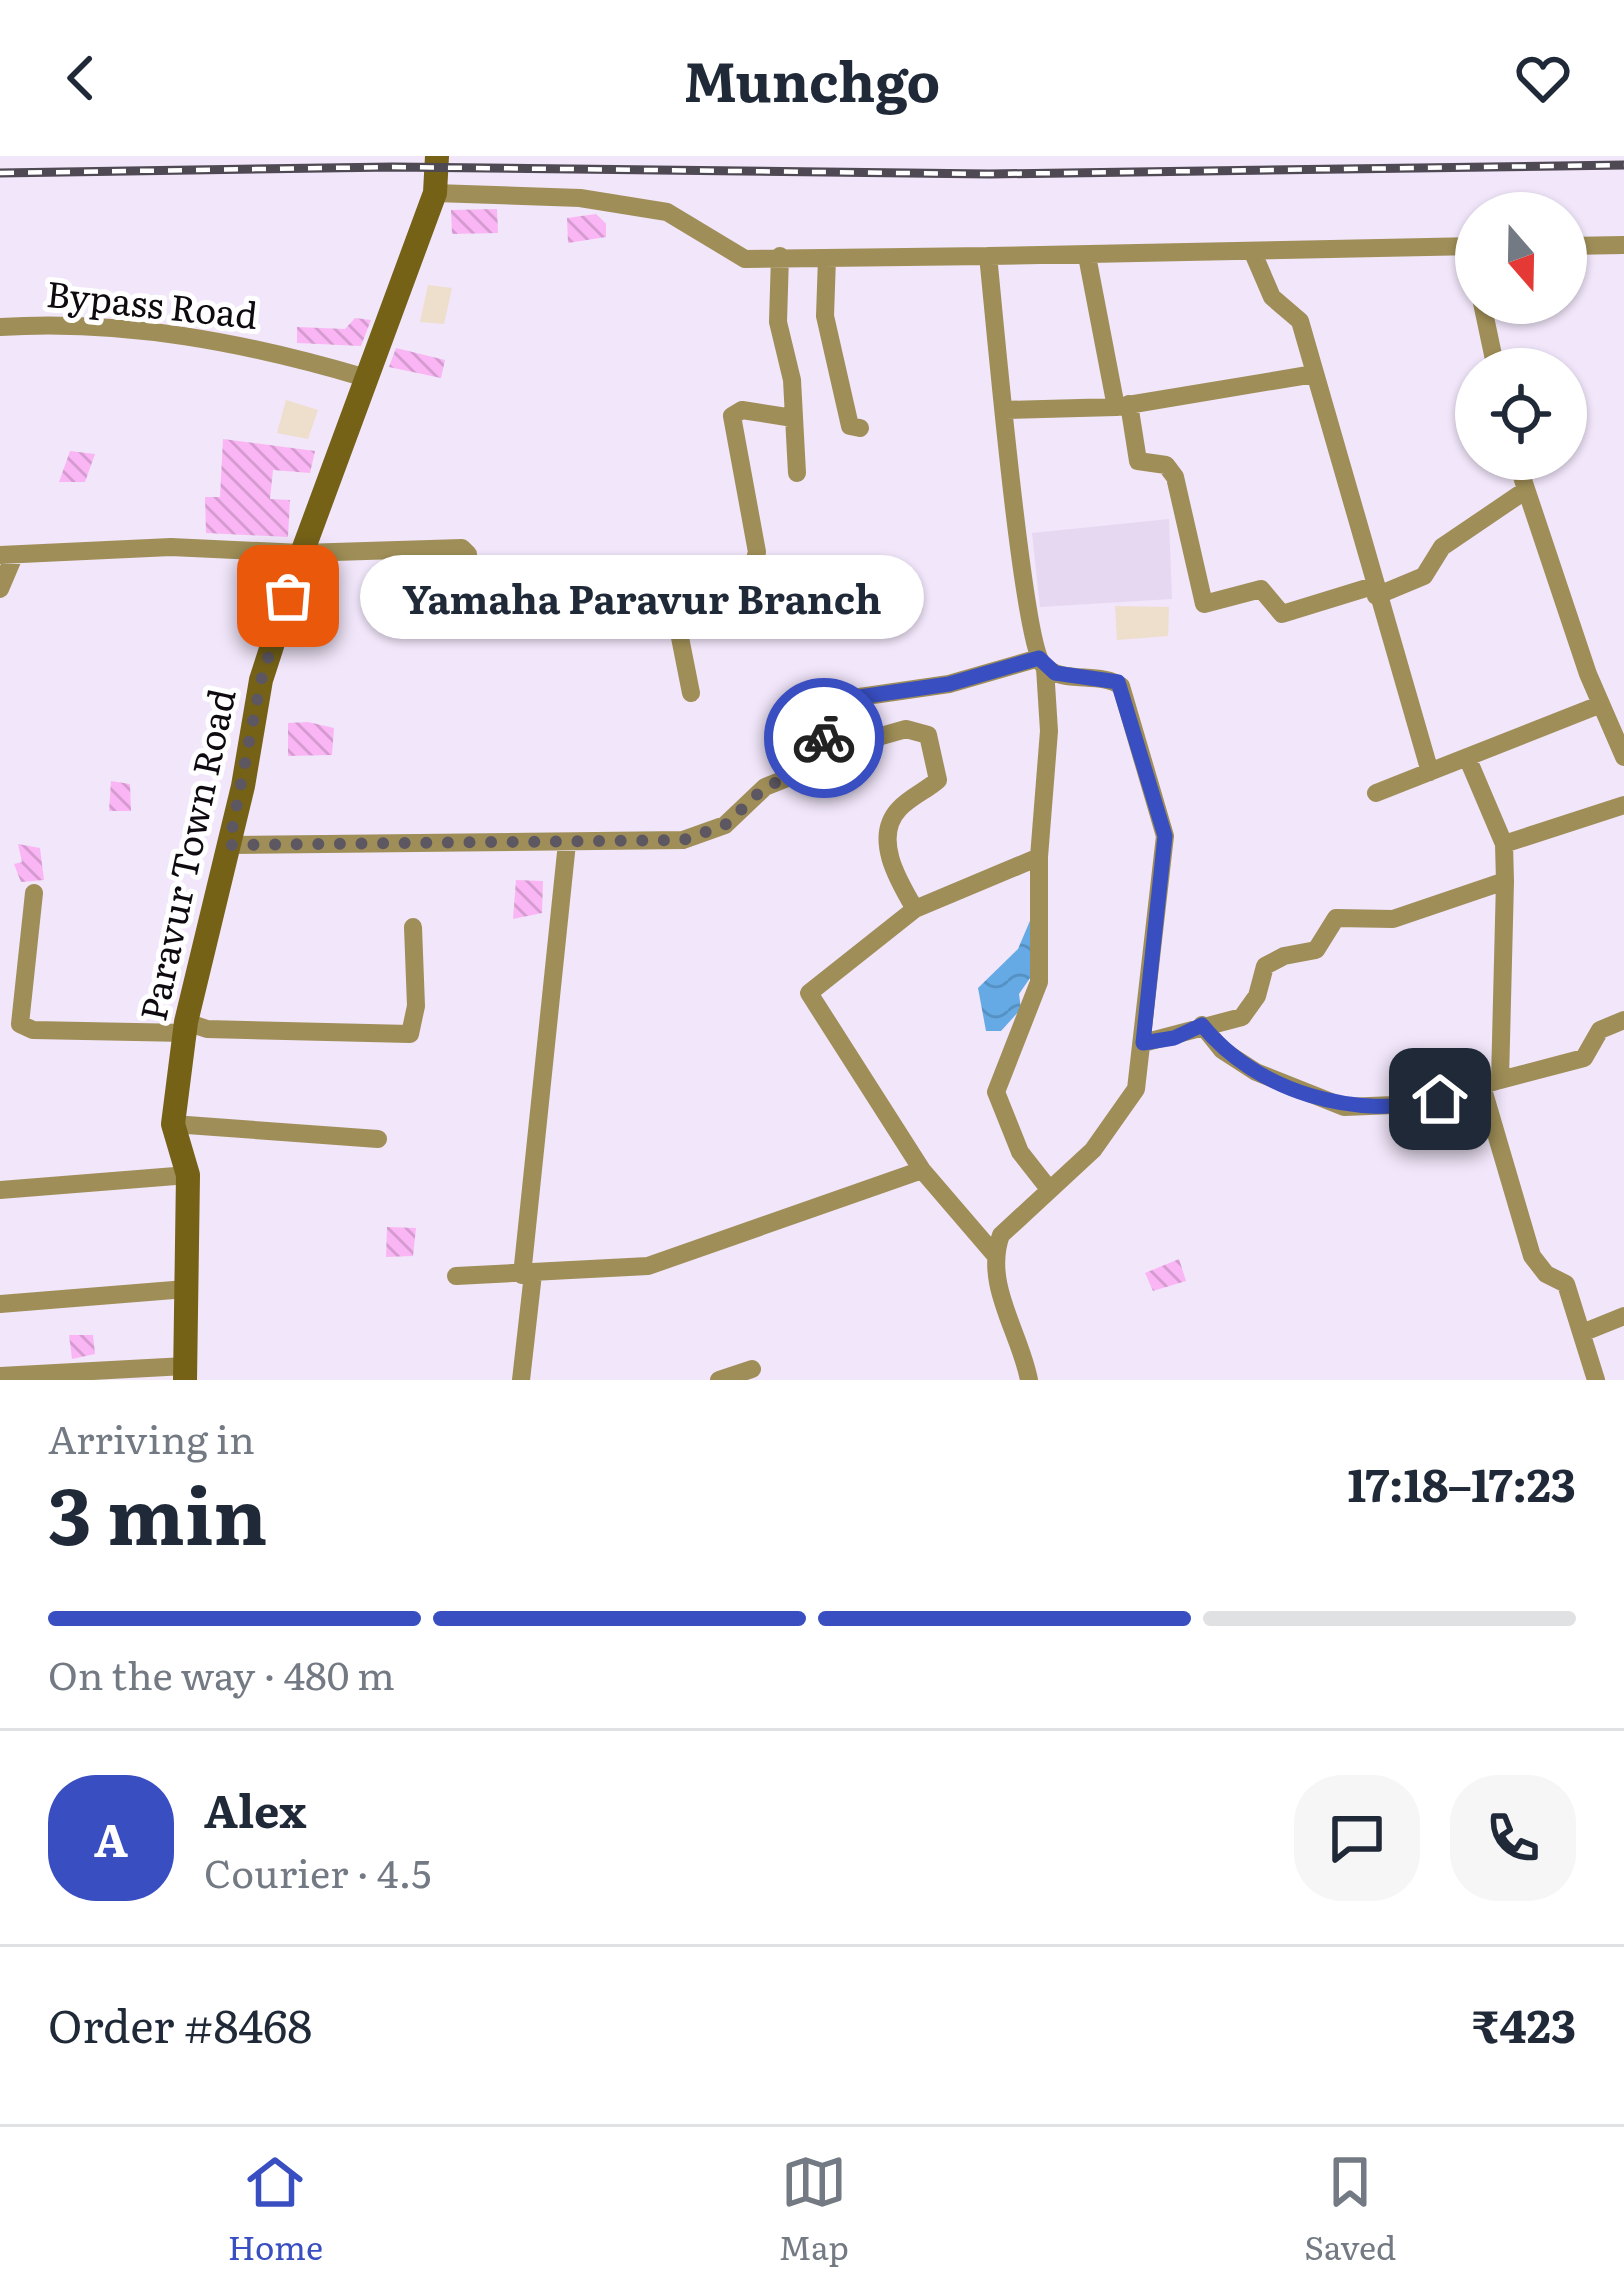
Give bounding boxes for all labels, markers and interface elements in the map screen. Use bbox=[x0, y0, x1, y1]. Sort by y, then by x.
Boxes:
text: Munchgo bbox=[684, 38, 940, 119]
icon: back bbox=[48, 45, 114, 111]
icon: heart bbox=[1510, 45, 1576, 111]
north arrow bbox=[1455, 192, 1587, 324]
map controls bbox=[1455, 192, 1587, 480]
street label: Bypass Road bbox=[44, 265, 261, 340]
button: locate bbox=[1455, 348, 1587, 480]
pin bbox=[237, 545, 339, 647]
callout: Yamaha Paravur Branch bbox=[360, 554, 924, 638]
icon: bag bbox=[255, 563, 321, 629]
text: Yamaha Paravur Branch bbox=[402, 568, 882, 626]
courier bbox=[764, 678, 884, 798]
street label: Paravur Town Road bbox=[124, 684, 247, 1025]
icon: bike bbox=[791, 705, 857, 771]
pin bbox=[1389, 1048, 1491, 1150]
icon: home bbox=[1407, 1066, 1473, 1132]
text: Arriving in bbox=[48, 1408, 255, 1466]
text: 17:18–17:23 bbox=[1348, 1449, 1576, 1516]
text: 3 min bbox=[48, 1453, 268, 1569]
text: On the way · 480 m bbox=[48, 1644, 395, 1702]
text: Alex bbox=[204, 1775, 306, 1842]
button: chat bbox=[1294, 1775, 1420, 1901]
button: phone bbox=[1450, 1775, 1576, 1901]
text: A bbox=[94, 1804, 128, 1871]
text: Courier · 4.5 bbox=[204, 1842, 431, 1900]
text: Order #8468 bbox=[48, 1990, 312, 2057]
text: ₹423 bbox=[1472, 1990, 1576, 2057]
tab: Home bbox=[228, 2149, 323, 2270]
tab: Map bbox=[779, 2149, 849, 2270]
tab: Saved bbox=[1304, 2149, 1396, 2270]

